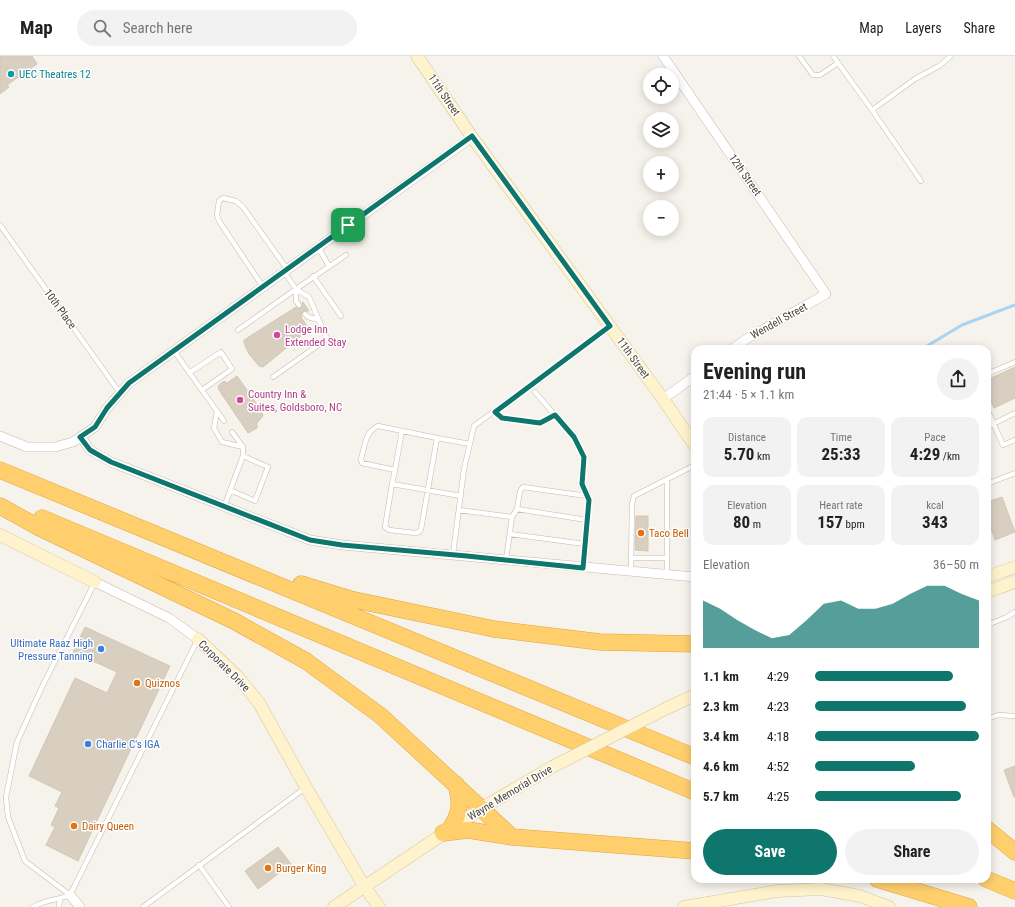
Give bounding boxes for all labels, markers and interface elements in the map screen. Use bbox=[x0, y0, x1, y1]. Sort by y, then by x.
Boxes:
search box bbox=[77, 10, 357, 46]
text: Map bbox=[20, 16, 53, 39]
icon: search bbox=[91, 17, 113, 39]
text: Search here bbox=[123, 19, 193, 37]
text: Map bbox=[859, 20, 883, 36]
text: Layers bbox=[905, 20, 942, 36]
text: Share bbox=[964, 20, 995, 36]
place label: UEC Theatres 12 bbox=[19, 68, 91, 81]
map controls bbox=[643, 68, 679, 236]
button: locate bbox=[643, 68, 679, 104]
marker: UEC Theatres 12 bbox=[6, 69, 16, 79]
street label: 11th Street bbox=[425, 72, 463, 118]
button: layers bbox=[643, 112, 679, 148]
street label: 12th Street bbox=[726, 152, 764, 198]
button: + bbox=[643, 156, 679, 192]
button: − bbox=[643, 200, 679, 236]
pin bbox=[331, 208, 365, 242]
icon: arrive bbox=[337, 214, 359, 236]
street label: 10th Place bbox=[41, 287, 79, 331]
street label: Wendell Street bbox=[748, 300, 810, 342]
place label: Lodge Inn Extended Stay bbox=[285, 323, 347, 349]
marker: Lodge Inn Extended Stay bbox=[272, 330, 282, 340]
street label: 11th Street bbox=[614, 335, 652, 381]
button: share bbox=[937, 358, 979, 400]
text: Evening run bbox=[703, 359, 806, 384]
text: 21:44 · 5 × 1.1 km bbox=[703, 387, 794, 402]
place label: Country Inn & Suites, Goldsboro, NC bbox=[248, 388, 342, 414]
marker: Country Inn & Suites, Goldsboro, NC bbox=[235, 395, 245, 405]
text: Distance bbox=[728, 431, 766, 444]
text: Time bbox=[830, 431, 852, 444]
text: Pace bbox=[924, 431, 946, 444]
text: 5.70 bbox=[724, 444, 754, 464]
text: 25:33 bbox=[821, 444, 861, 464]
text: 4:29 bbox=[910, 444, 940, 464]
text: km bbox=[754, 450, 770, 463]
text: /km bbox=[940, 450, 960, 463]
text: Elevation bbox=[727, 499, 767, 512]
text: Heart rate bbox=[819, 499, 863, 512]
text: kcal bbox=[926, 499, 944, 512]
text: 80 bbox=[733, 512, 750, 532]
text: 157 bbox=[817, 512, 843, 532]
text: 343 bbox=[922, 512, 948, 532]
text: m bbox=[750, 518, 761, 531]
text: bpm bbox=[843, 518, 865, 531]
place label: Taco Bell bbox=[649, 527, 689, 540]
marker: Taco Bell bbox=[636, 528, 646, 538]
text: Elevation bbox=[703, 557, 750, 572]
text: 36–50 m bbox=[933, 557, 979, 572]
place label: Ultimate Raaz High Pressure Tanning bbox=[10, 637, 93, 663]
street label: Corporate Drive bbox=[196, 638, 252, 694]
marker: Ultimate Raaz High Pressure Tanning bbox=[96, 644, 106, 654]
text: 1.1 km bbox=[703, 669, 739, 684]
text: 4:29 bbox=[767, 669, 789, 684]
place label: Quiznos bbox=[145, 677, 180, 690]
marker: Quiznos bbox=[132, 678, 142, 688]
text: 2.3 km bbox=[703, 699, 739, 714]
text: 4:23 bbox=[767, 699, 789, 714]
text: 3.4 km bbox=[703, 729, 739, 744]
text: 4:18 bbox=[767, 729, 789, 744]
place label: Charlie C's IGA bbox=[96, 738, 160, 751]
marker: Charlie C's IGA bbox=[83, 739, 93, 749]
text: 4.6 km bbox=[703, 759, 739, 774]
text: 4:52 bbox=[767, 759, 789, 774]
street label: Wayne Memorial Drive bbox=[465, 763, 555, 823]
text: 5.7 km bbox=[703, 789, 739, 804]
text: 4:25 bbox=[767, 789, 789, 804]
place label: Dairy Queen bbox=[82, 820, 134, 833]
marker: Dairy Queen bbox=[69, 821, 79, 831]
button: Save bbox=[703, 829, 837, 875]
button: Share bbox=[845, 829, 979, 875]
place label: Burger King bbox=[276, 862, 326, 875]
marker: Burger King bbox=[263, 863, 273, 873]

